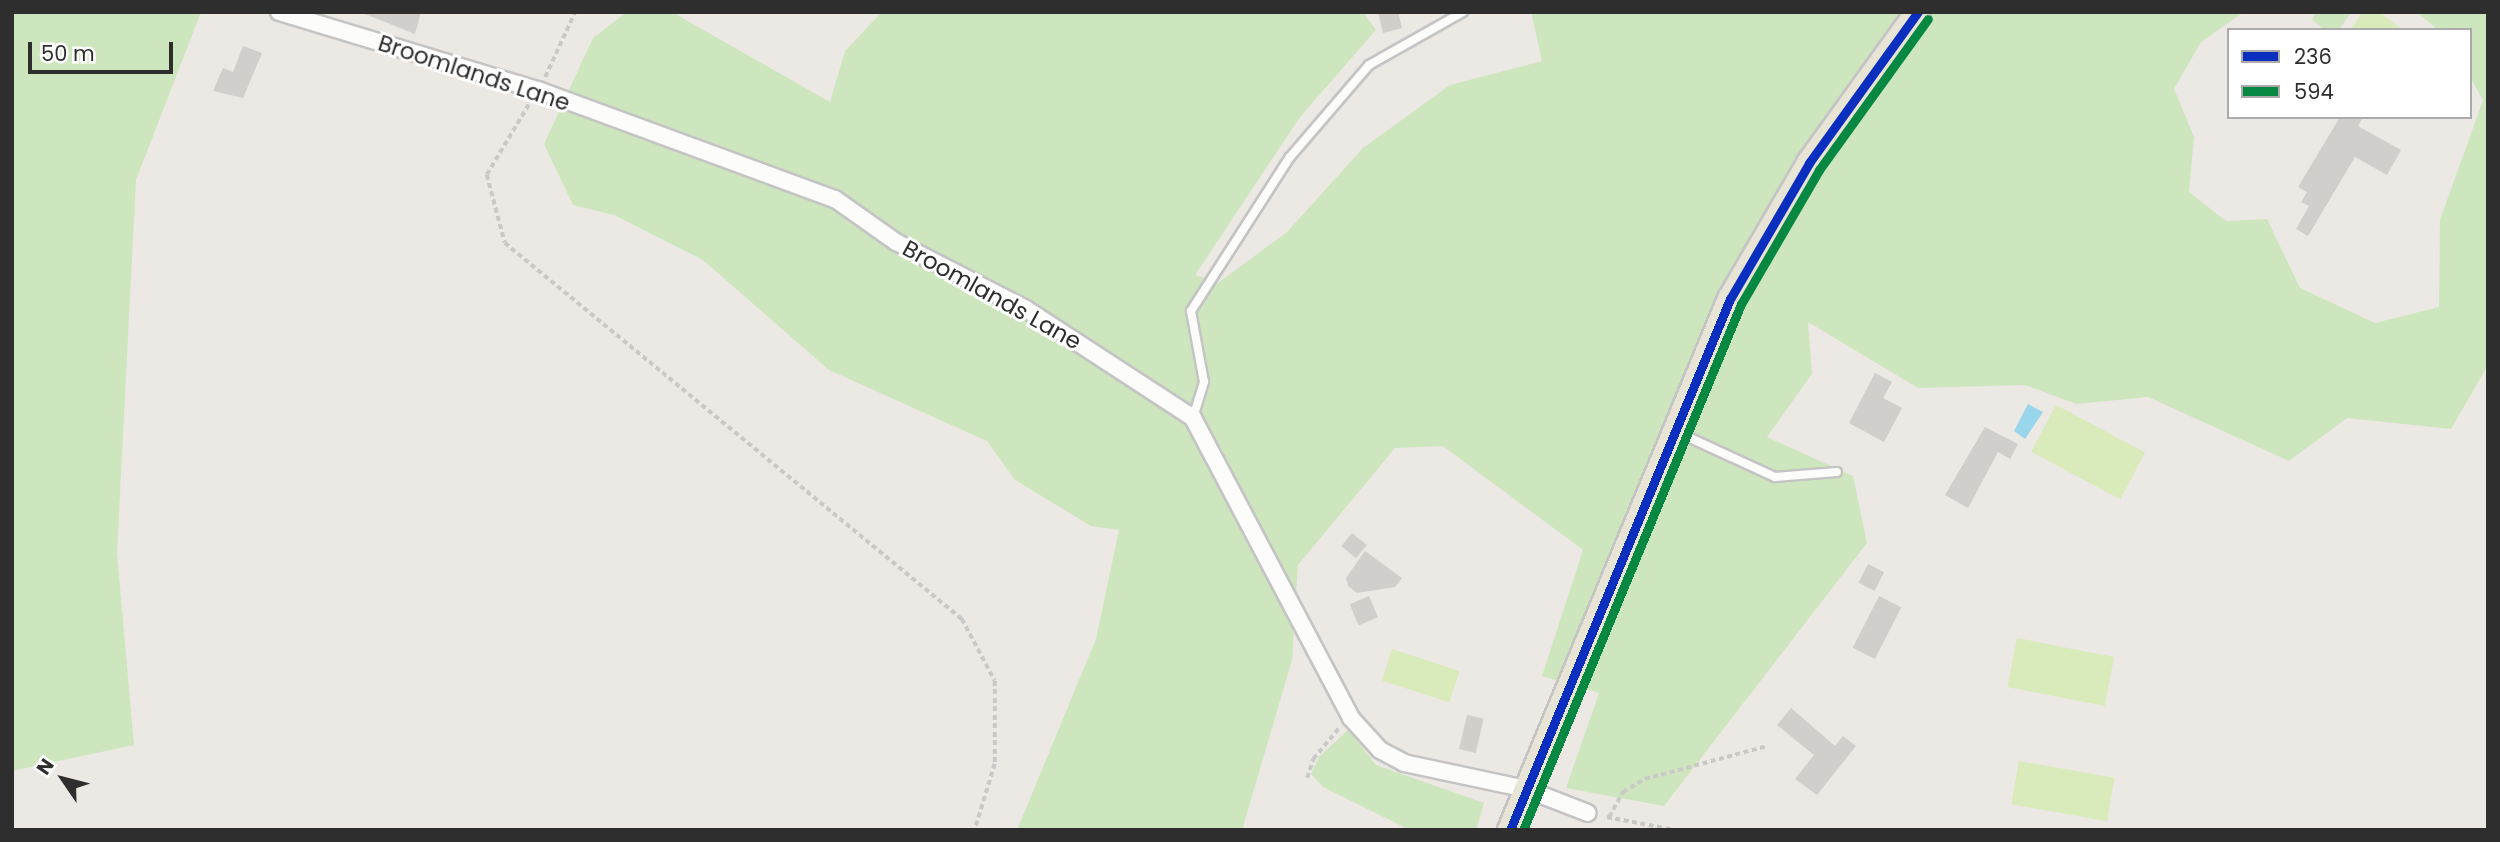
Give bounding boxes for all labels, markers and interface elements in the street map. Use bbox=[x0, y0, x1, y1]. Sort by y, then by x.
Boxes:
scale bar bbox=[32, 28, 177, 72]
legend bbox=[2227, 28, 2472, 119]
street label: Broomlands Lane bbox=[375, 29, 573, 117]
text: 50 m bbox=[41, 39, 95, 68]
text: 236 bbox=[2294, 42, 2332, 71]
text: 594 bbox=[2294, 77, 2334, 106]
street label: Broomlands Lane bbox=[898, 234, 1086, 356]
north arrow bbox=[28, 744, 98, 814]
text: N bbox=[30, 753, 61, 780]

